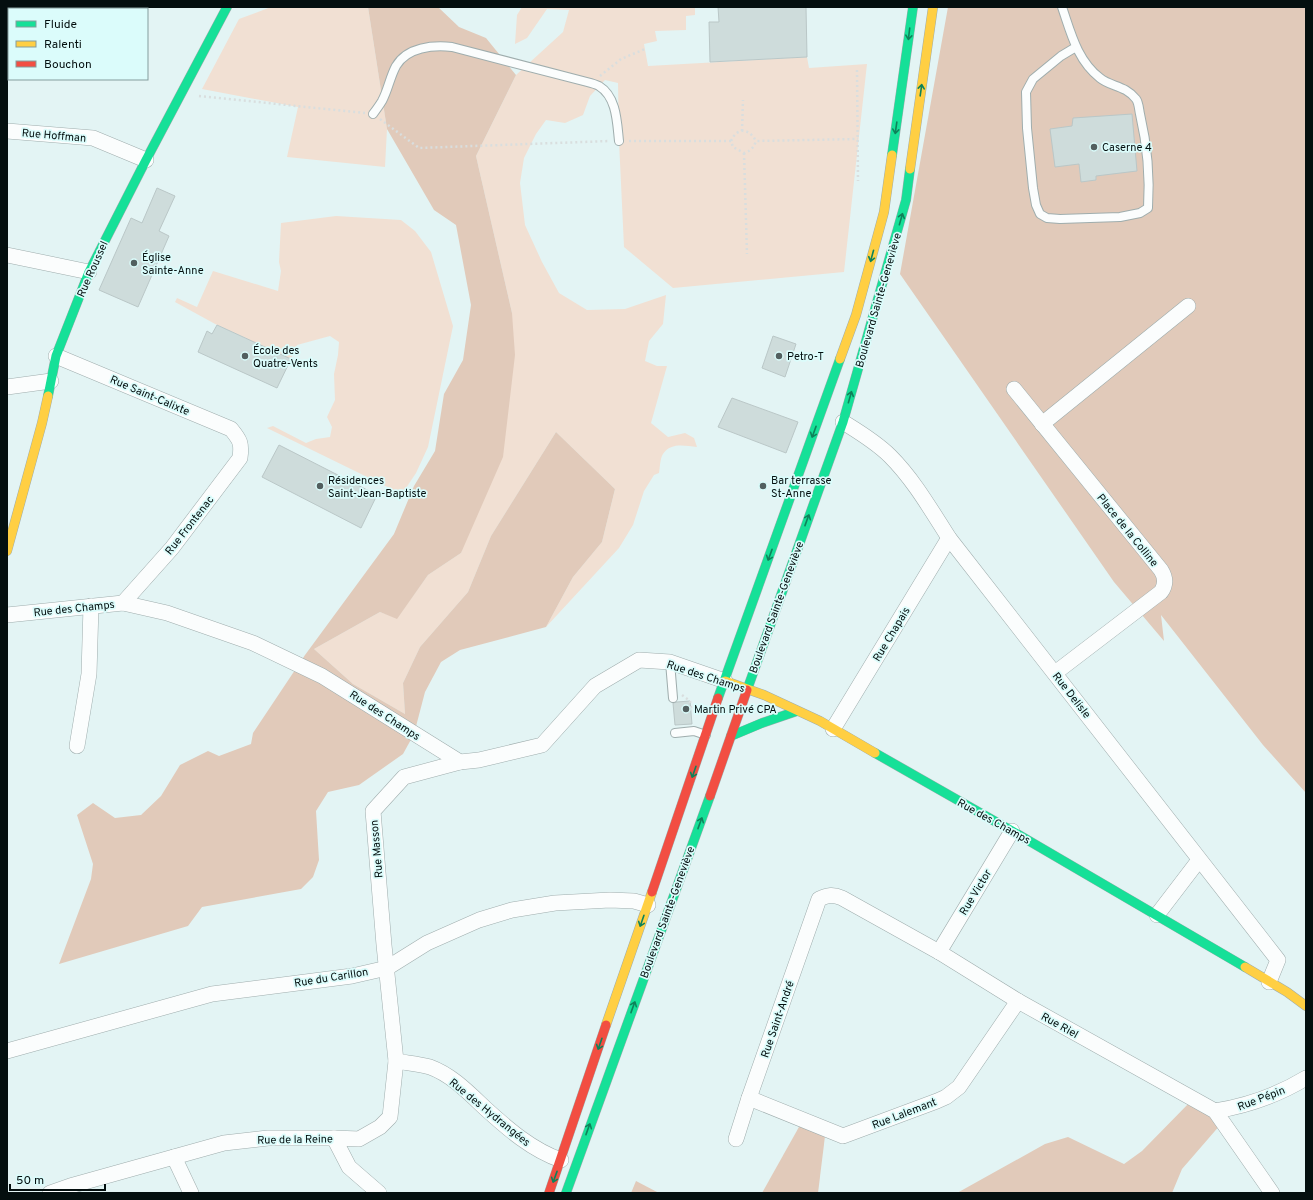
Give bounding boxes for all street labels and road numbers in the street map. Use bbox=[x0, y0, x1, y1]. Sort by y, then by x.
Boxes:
street label: Rue Hoffman bbox=[21, 126, 87, 146]
street label: Boulevard Sainte-Geneviève bbox=[853, 231, 905, 369]
street label: Rue Roussel bbox=[74, 239, 112, 300]
street label: Rue Saint-Calixte bbox=[108, 373, 192, 419]
street label: Place de la Colline bbox=[1093, 491, 1161, 570]
street label: Rue Frontenac bbox=[162, 493, 217, 558]
street label: Boulevard Sainte-Geneviève bbox=[747, 539, 807, 675]
street label: Rue des Champs bbox=[33, 598, 115, 620]
street label: Rue Chapais bbox=[870, 605, 914, 664]
street label: Rue des Champs bbox=[665, 658, 747, 696]
street label: Rue Delisle bbox=[1049, 670, 1094, 722]
street label: Rue des Champs bbox=[346, 688, 422, 744]
street label: Rue des Champs bbox=[954, 796, 1033, 848]
street label: Rue Masson bbox=[367, 819, 387, 879]
street label: Boulevard Sainte-Geneviève bbox=[638, 844, 698, 980]
street label: Rue Victor bbox=[957, 866, 995, 918]
street label: Rue du Carillon bbox=[293, 965, 369, 991]
street label: Rue Saint-André bbox=[758, 979, 798, 1060]
street label: Rue Riel bbox=[1038, 1010, 1081, 1042]
street label: Rue des Hydrangées bbox=[446, 1076, 533, 1150]
street label: Rue Pépin bbox=[1236, 1083, 1287, 1114]
street label: Rue Lalemant bbox=[870, 1095, 939, 1133]
street label: Rue de la Reine bbox=[257, 1132, 333, 1148]

